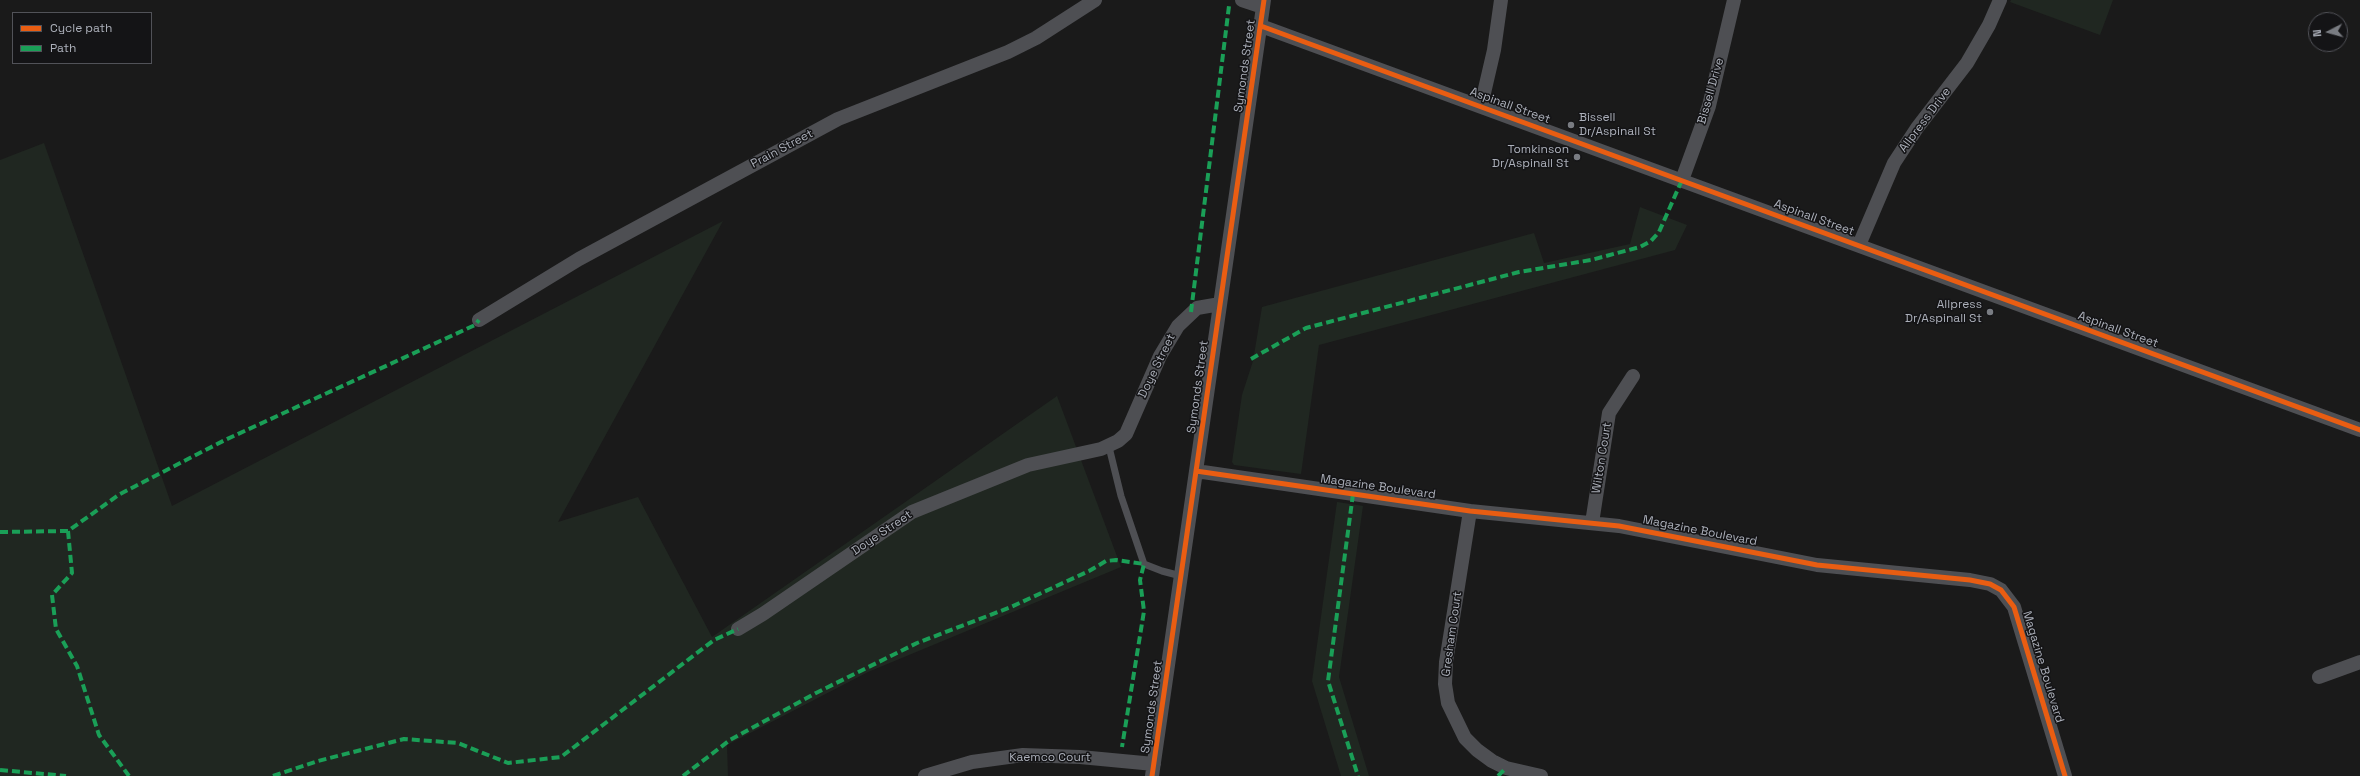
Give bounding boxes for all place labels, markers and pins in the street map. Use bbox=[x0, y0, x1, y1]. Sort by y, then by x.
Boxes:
place label: Bissell Dr/Aspinall St bbox=[1579, 111, 1656, 139]
marker: Bissell Dr/Aspinall St bbox=[1566, 120, 1576, 130]
place label: Tomkinson Dr/Aspinall St bbox=[1492, 143, 1569, 171]
marker: Tomkinson Dr/Aspinall St bbox=[1572, 152, 1582, 162]
place label: Allpress Dr/Aspinall St bbox=[1905, 298, 1982, 326]
marker: Allpress Dr/Aspinall St bbox=[1985, 307, 1995, 317]

